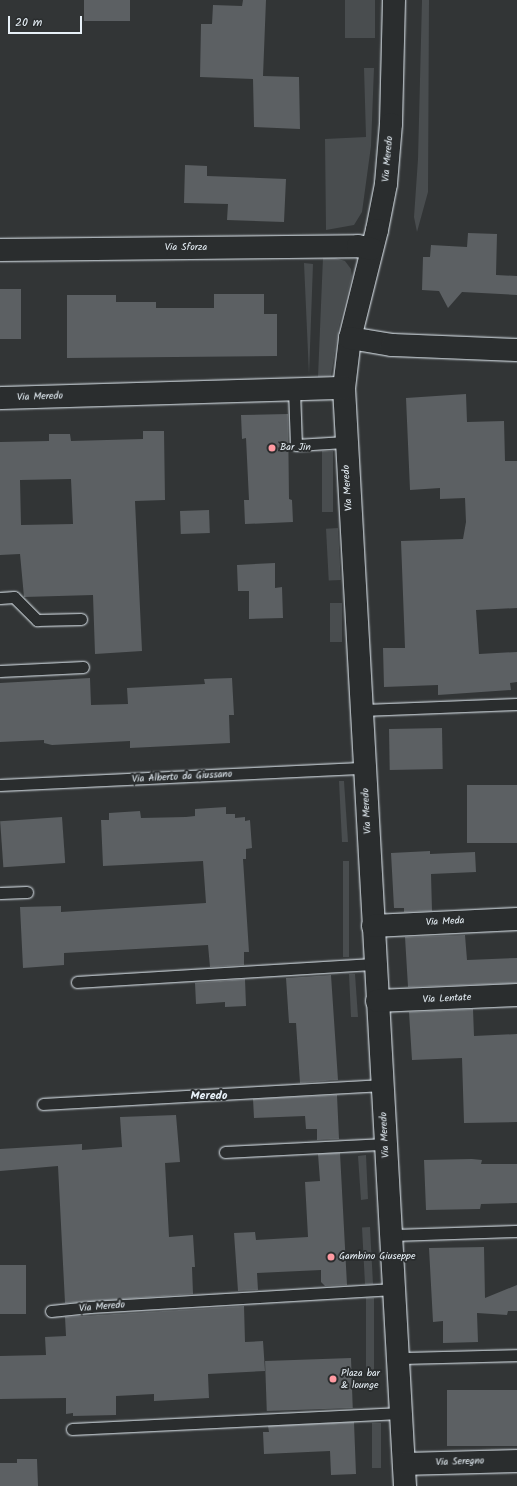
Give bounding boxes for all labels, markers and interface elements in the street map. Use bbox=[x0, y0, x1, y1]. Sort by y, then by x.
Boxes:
scale bar bbox=[10, 8, 84, 34]
text: 20 m bbox=[15, 13, 42, 32]
street label: Via Meredo bbox=[380, 136, 396, 182]
street label: Via Sforza bbox=[165, 242, 207, 254]
street label: Via Meredo bbox=[17, 390, 63, 404]
place label: Bar Jin bbox=[280, 442, 311, 454]
marker: Bar Jin bbox=[267, 443, 277, 453]
street label: Via Meredo bbox=[340, 465, 356, 511]
street label: Via Alberto da Giussano bbox=[132, 768, 232, 786]
street label: Via Meredo bbox=[360, 788, 374, 834]
street label: Via Meda bbox=[425, 915, 465, 929]
street label: Via Lentate bbox=[422, 992, 472, 1006]
district label: Meredo bbox=[190, 1089, 228, 1103]
street label: Via Meredo bbox=[378, 1112, 392, 1158]
place label: Gambino Giuseppe bbox=[339, 1251, 415, 1263]
marker: Gambino Giuseppe bbox=[326, 1252, 336, 1262]
street label: Via Meredo bbox=[79, 1299, 125, 1315]
place label: Plaza bar & lounge bbox=[341, 1367, 380, 1390]
marker: Plaza bar & lounge bbox=[328, 1374, 338, 1384]
street label: Via Seregno bbox=[435, 1455, 485, 1469]

